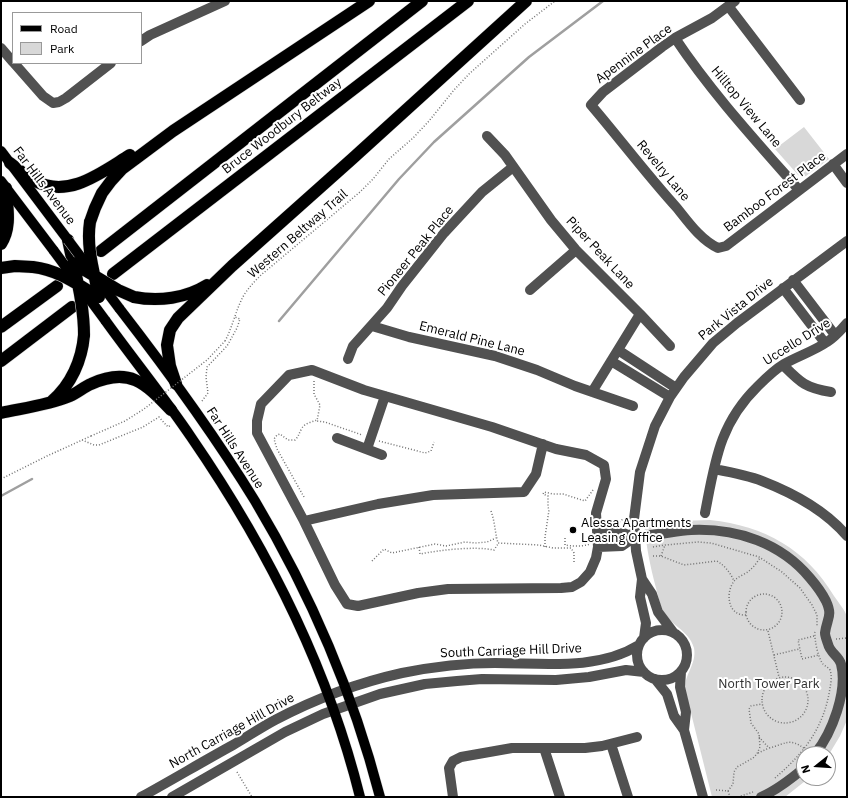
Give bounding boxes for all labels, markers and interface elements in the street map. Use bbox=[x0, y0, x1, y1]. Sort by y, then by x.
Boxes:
legend bbox=[12, 12, 142, 64]
text: Road bbox=[50, 21, 78, 36]
street label: Apennine Place bbox=[593, 21, 675, 87]
text: Park bbox=[50, 41, 74, 56]
street label: Hilltop View Lane bbox=[708, 63, 784, 151]
street label: Bruce Woodbury Beltway bbox=[219, 75, 345, 177]
street label: Revelry Lane bbox=[633, 137, 693, 205]
street label: Far Hills Avenue bbox=[10, 144, 78, 228]
street label: Bamboo Forest Place bbox=[721, 149, 829, 235]
street label: Western Beltway Trail bbox=[245, 186, 351, 282]
street label: Pioneer Peak Place bbox=[375, 203, 457, 299]
street label: Piper Peak Lane bbox=[563, 214, 637, 292]
street label: Park Vista Drive bbox=[696, 274, 776, 344]
street label: Uccello Drive bbox=[760, 315, 834, 369]
street label: Emerald Pine Lane bbox=[417, 318, 527, 360]
street label: Far Hills Avenue bbox=[203, 404, 267, 492]
place label: Alessa Apartments Leasing Office bbox=[581, 515, 692, 546]
marker: Alessa Apartments Leasing Office bbox=[568, 525, 578, 535]
street label: South Carriage Hill Drive bbox=[440, 641, 582, 661]
park label: North Tower Park bbox=[718, 676, 820, 692]
street label: North Carriage Hill Drive bbox=[167, 690, 297, 772]
north arrow bbox=[796, 746, 836, 786]
text: N bbox=[798, 763, 813, 775]

